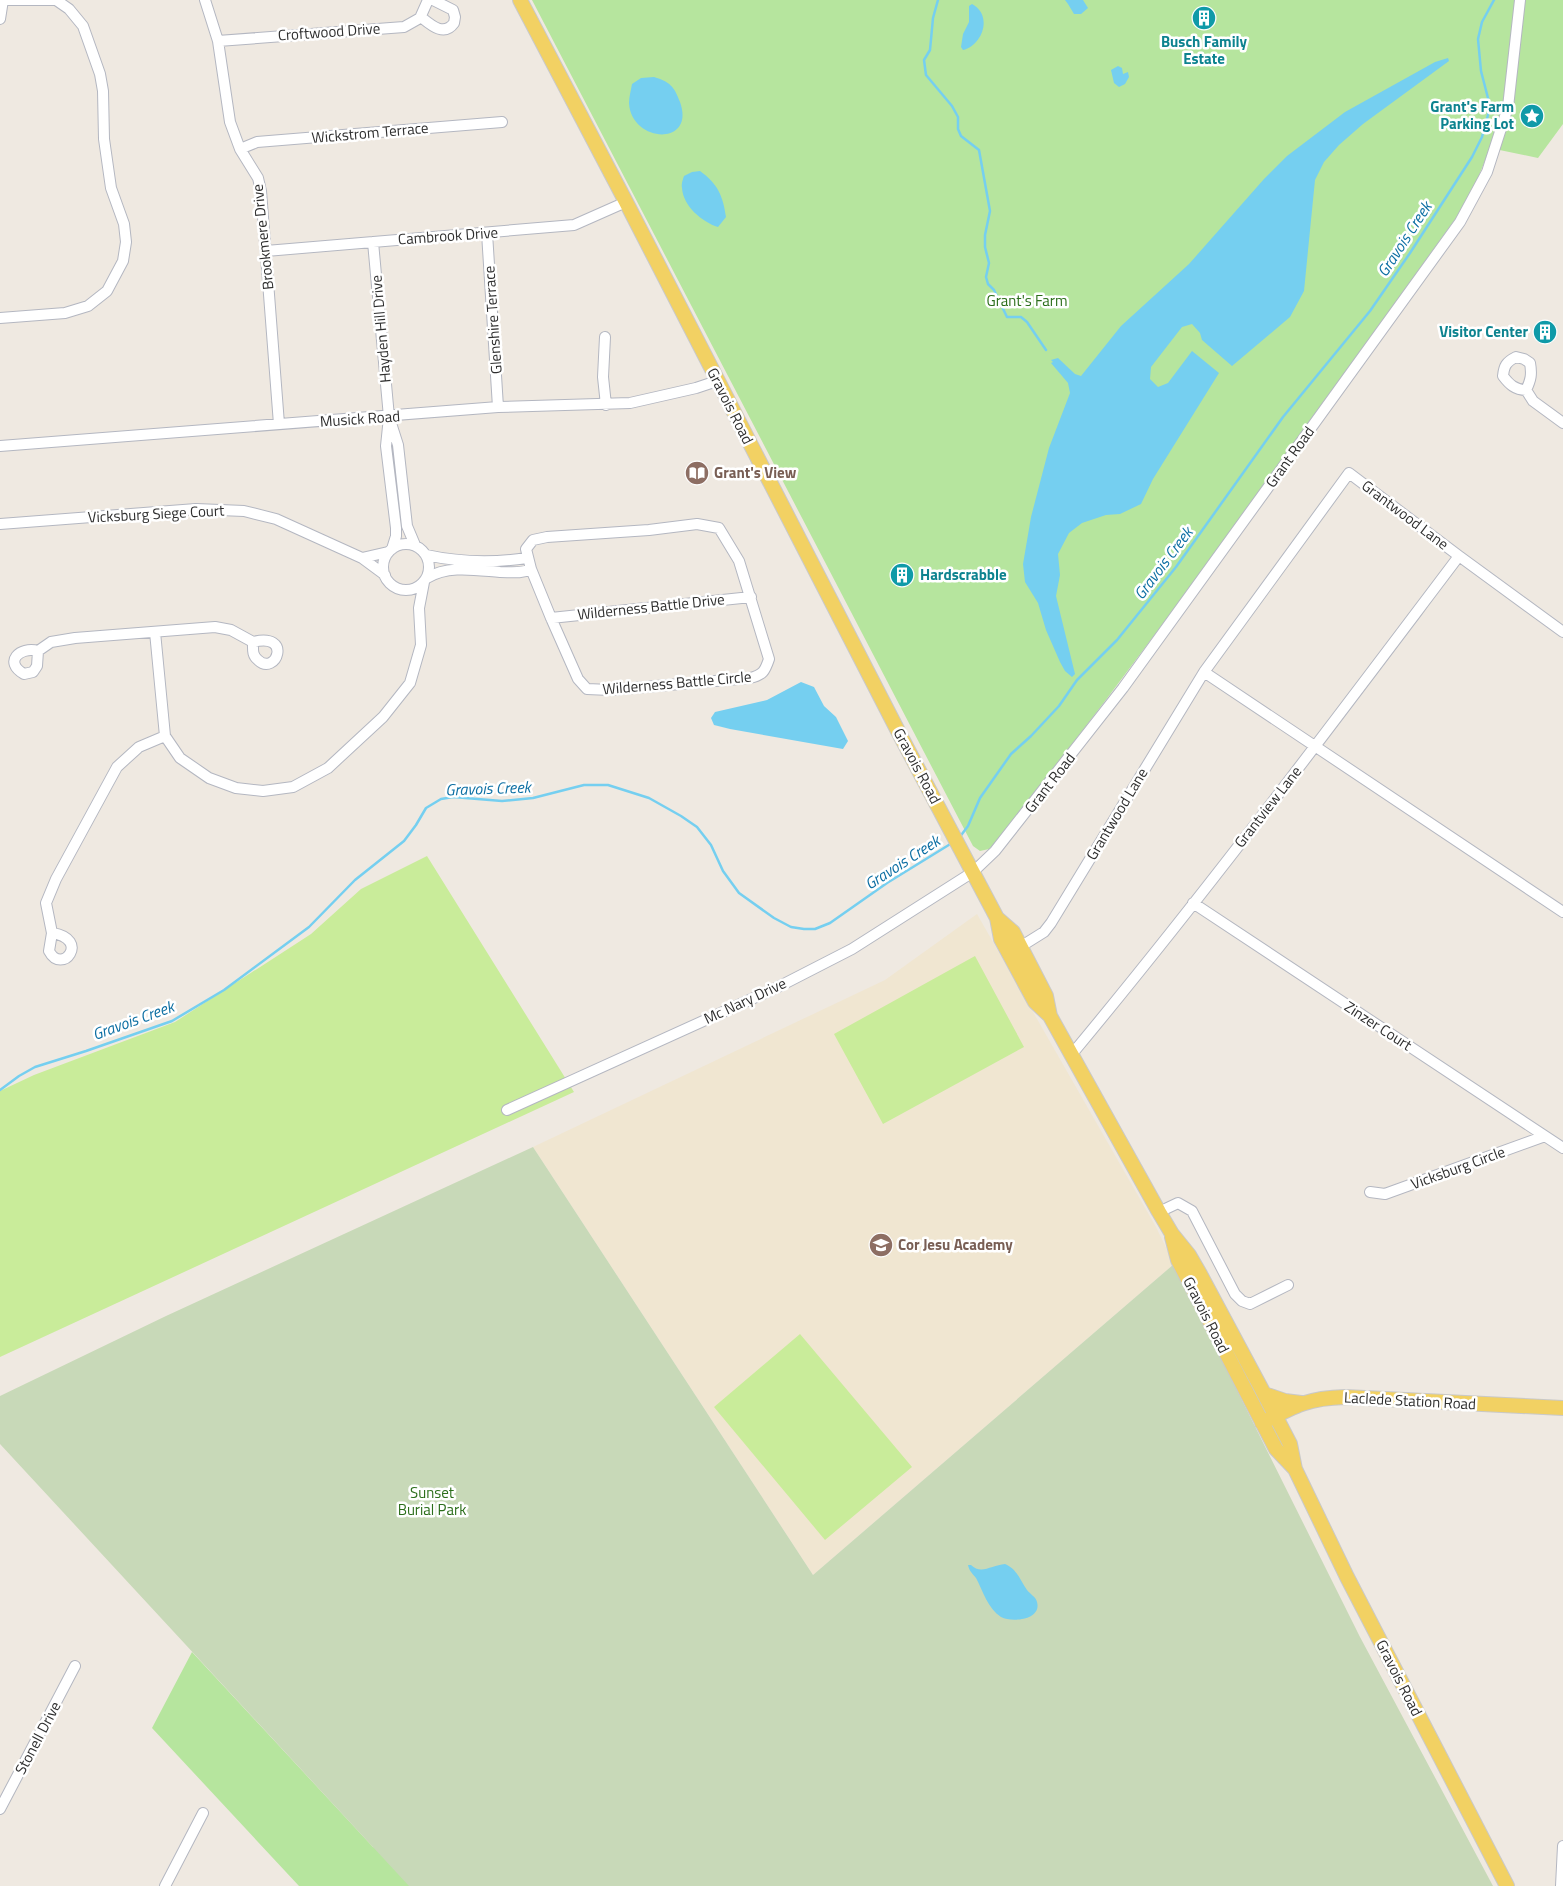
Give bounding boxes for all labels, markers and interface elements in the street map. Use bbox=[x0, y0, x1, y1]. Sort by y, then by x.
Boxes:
building icon: Busch Family Estate bbox=[1191, 5, 1217, 31]
street label: Croftwood Drive bbox=[277, 16, 381, 47]
place label: Busch Family Estate bbox=[1161, 30, 1248, 70]
place label: Grant's Farm Parking Lot bbox=[1430, 95, 1515, 135]
place icon: Grant's Farm Parking Lot bbox=[1519, 103, 1545, 129]
street label: Wickstrom Terrace bbox=[310, 116, 429, 149]
street label: Brookmere Drive bbox=[246, 183, 279, 291]
water label: Gravois Creek bbox=[1371, 195, 1438, 281]
street label: Cambrook Drive bbox=[397, 221, 499, 250]
street label: Glenshire Terrace bbox=[477, 265, 508, 375]
street label: Hayden Hill Drive bbox=[364, 274, 397, 384]
park label: Grant's Farm bbox=[986, 289, 1068, 312]
building icon: Visitor Center bbox=[1532, 319, 1558, 345]
place label: Visitor Center bbox=[1439, 320, 1528, 343]
street label: Gravois Road bbox=[701, 364, 760, 448]
street label: Musick Road bbox=[319, 404, 401, 433]
street label: Grant Road bbox=[1259, 421, 1320, 492]
library icon: Grant's View bbox=[684, 460, 710, 486]
place label: Grant's View bbox=[714, 461, 797, 484]
street label: Grantwood Lane bbox=[1357, 474, 1454, 555]
street label: Vicksburg Siege Court bbox=[87, 498, 226, 529]
water label: Gravois Creek bbox=[1128, 520, 1199, 604]
building icon: Hardscrabble bbox=[889, 562, 915, 588]
place label: Hardscrabble bbox=[920, 563, 1007, 586]
street label: Wilderness Battle Drive bbox=[576, 587, 726, 626]
street label: Wilderness Battle Circle bbox=[602, 665, 752, 700]
street label: Gravois Road bbox=[888, 724, 947, 808]
street label: Grant Road bbox=[1019, 748, 1081, 818]
street label: Grantview Lane bbox=[1228, 761, 1307, 852]
street label: Grantwood Lane bbox=[1080, 763, 1153, 864]
water label: Gravois Creek bbox=[445, 774, 533, 801]
water label: Gravois Creek bbox=[860, 828, 946, 895]
street label: Mc Nary Drive bbox=[700, 971, 790, 1030]
water label: Gravois Creek bbox=[89, 993, 179, 1046]
street label: Zinzer Court bbox=[1340, 995, 1417, 1056]
street label: Vicksburg Circle bbox=[1408, 1140, 1508, 1195]
school or university icon: Cor Jesu Academy bbox=[868, 1232, 894, 1258]
place label: Cor Jesu Academy bbox=[898, 1233, 1013, 1256]
street label: Gravois Road bbox=[1177, 1273, 1236, 1357]
street label: Laclede Station Road bbox=[1343, 1386, 1477, 1415]
park label: Sunset Burial Park bbox=[398, 1481, 466, 1521]
street label: Gravois Road bbox=[1370, 1636, 1429, 1720]
street label: Stonell Drive bbox=[9, 1697, 66, 1778]

